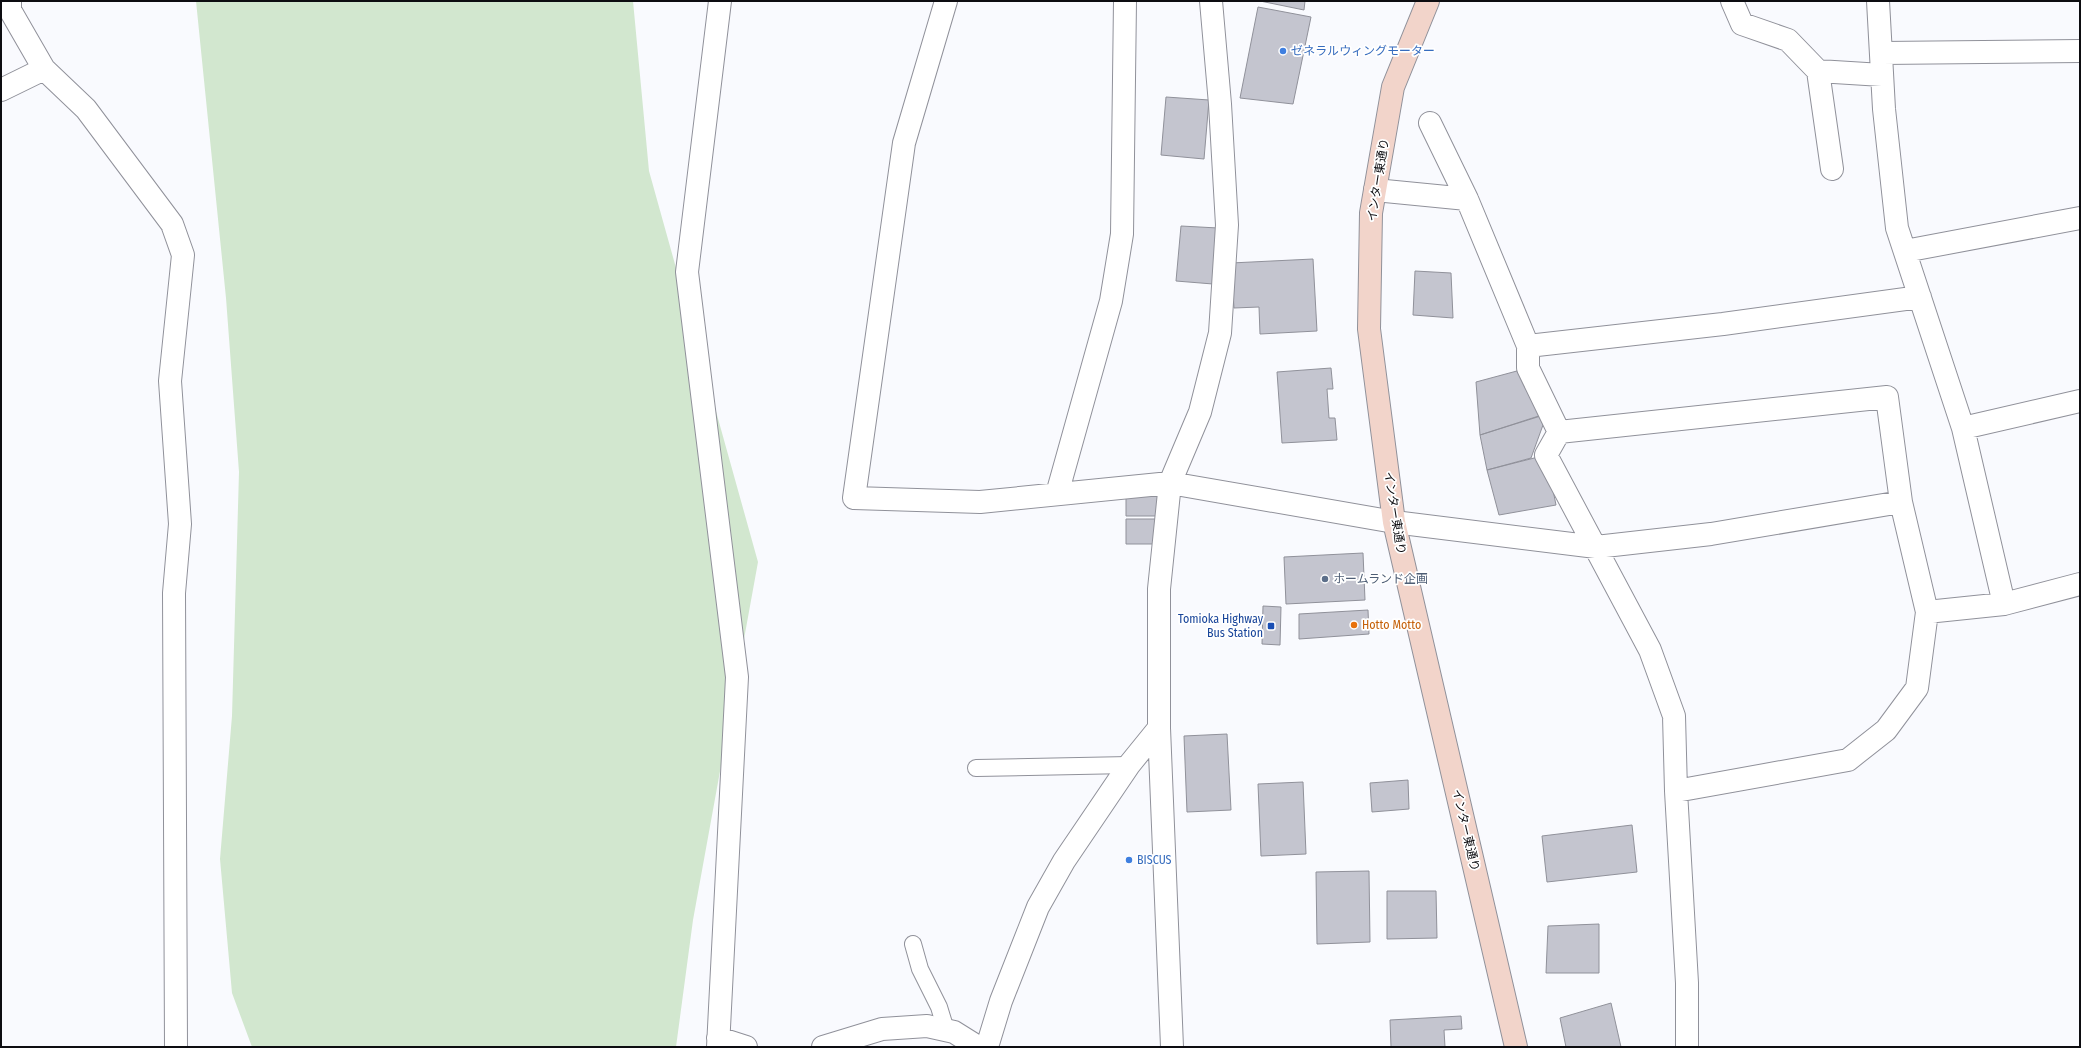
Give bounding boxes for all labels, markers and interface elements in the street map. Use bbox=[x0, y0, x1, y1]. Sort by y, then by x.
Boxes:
place label: ゼネラルウィングモーター bbox=[1291, 44, 1435, 58]
marker: ゼネラルウィングモーター bbox=[1278, 46, 1288, 56]
street label: インター東通り bbox=[1365, 137, 1391, 223]
street label: インター東通り bbox=[1382, 470, 1408, 556]
place label: ホームランド企画 bbox=[1333, 572, 1428, 586]
marker: ホームランド企画 bbox=[1320, 574, 1330, 584]
place label: Tomioka Highway Bus Station bbox=[1178, 612, 1264, 640]
place label: Hotto Motto bbox=[1362, 618, 1421, 632]
marker: Hotto Motto bbox=[1349, 620, 1359, 630]
marker: Tomioka Highway Bus Station bbox=[1266, 621, 1276, 631]
street label: インター東通り bbox=[1450, 787, 1482, 873]
place label: BISCUS bbox=[1137, 853, 1172, 867]
marker: BISCUS bbox=[1124, 855, 1134, 865]

